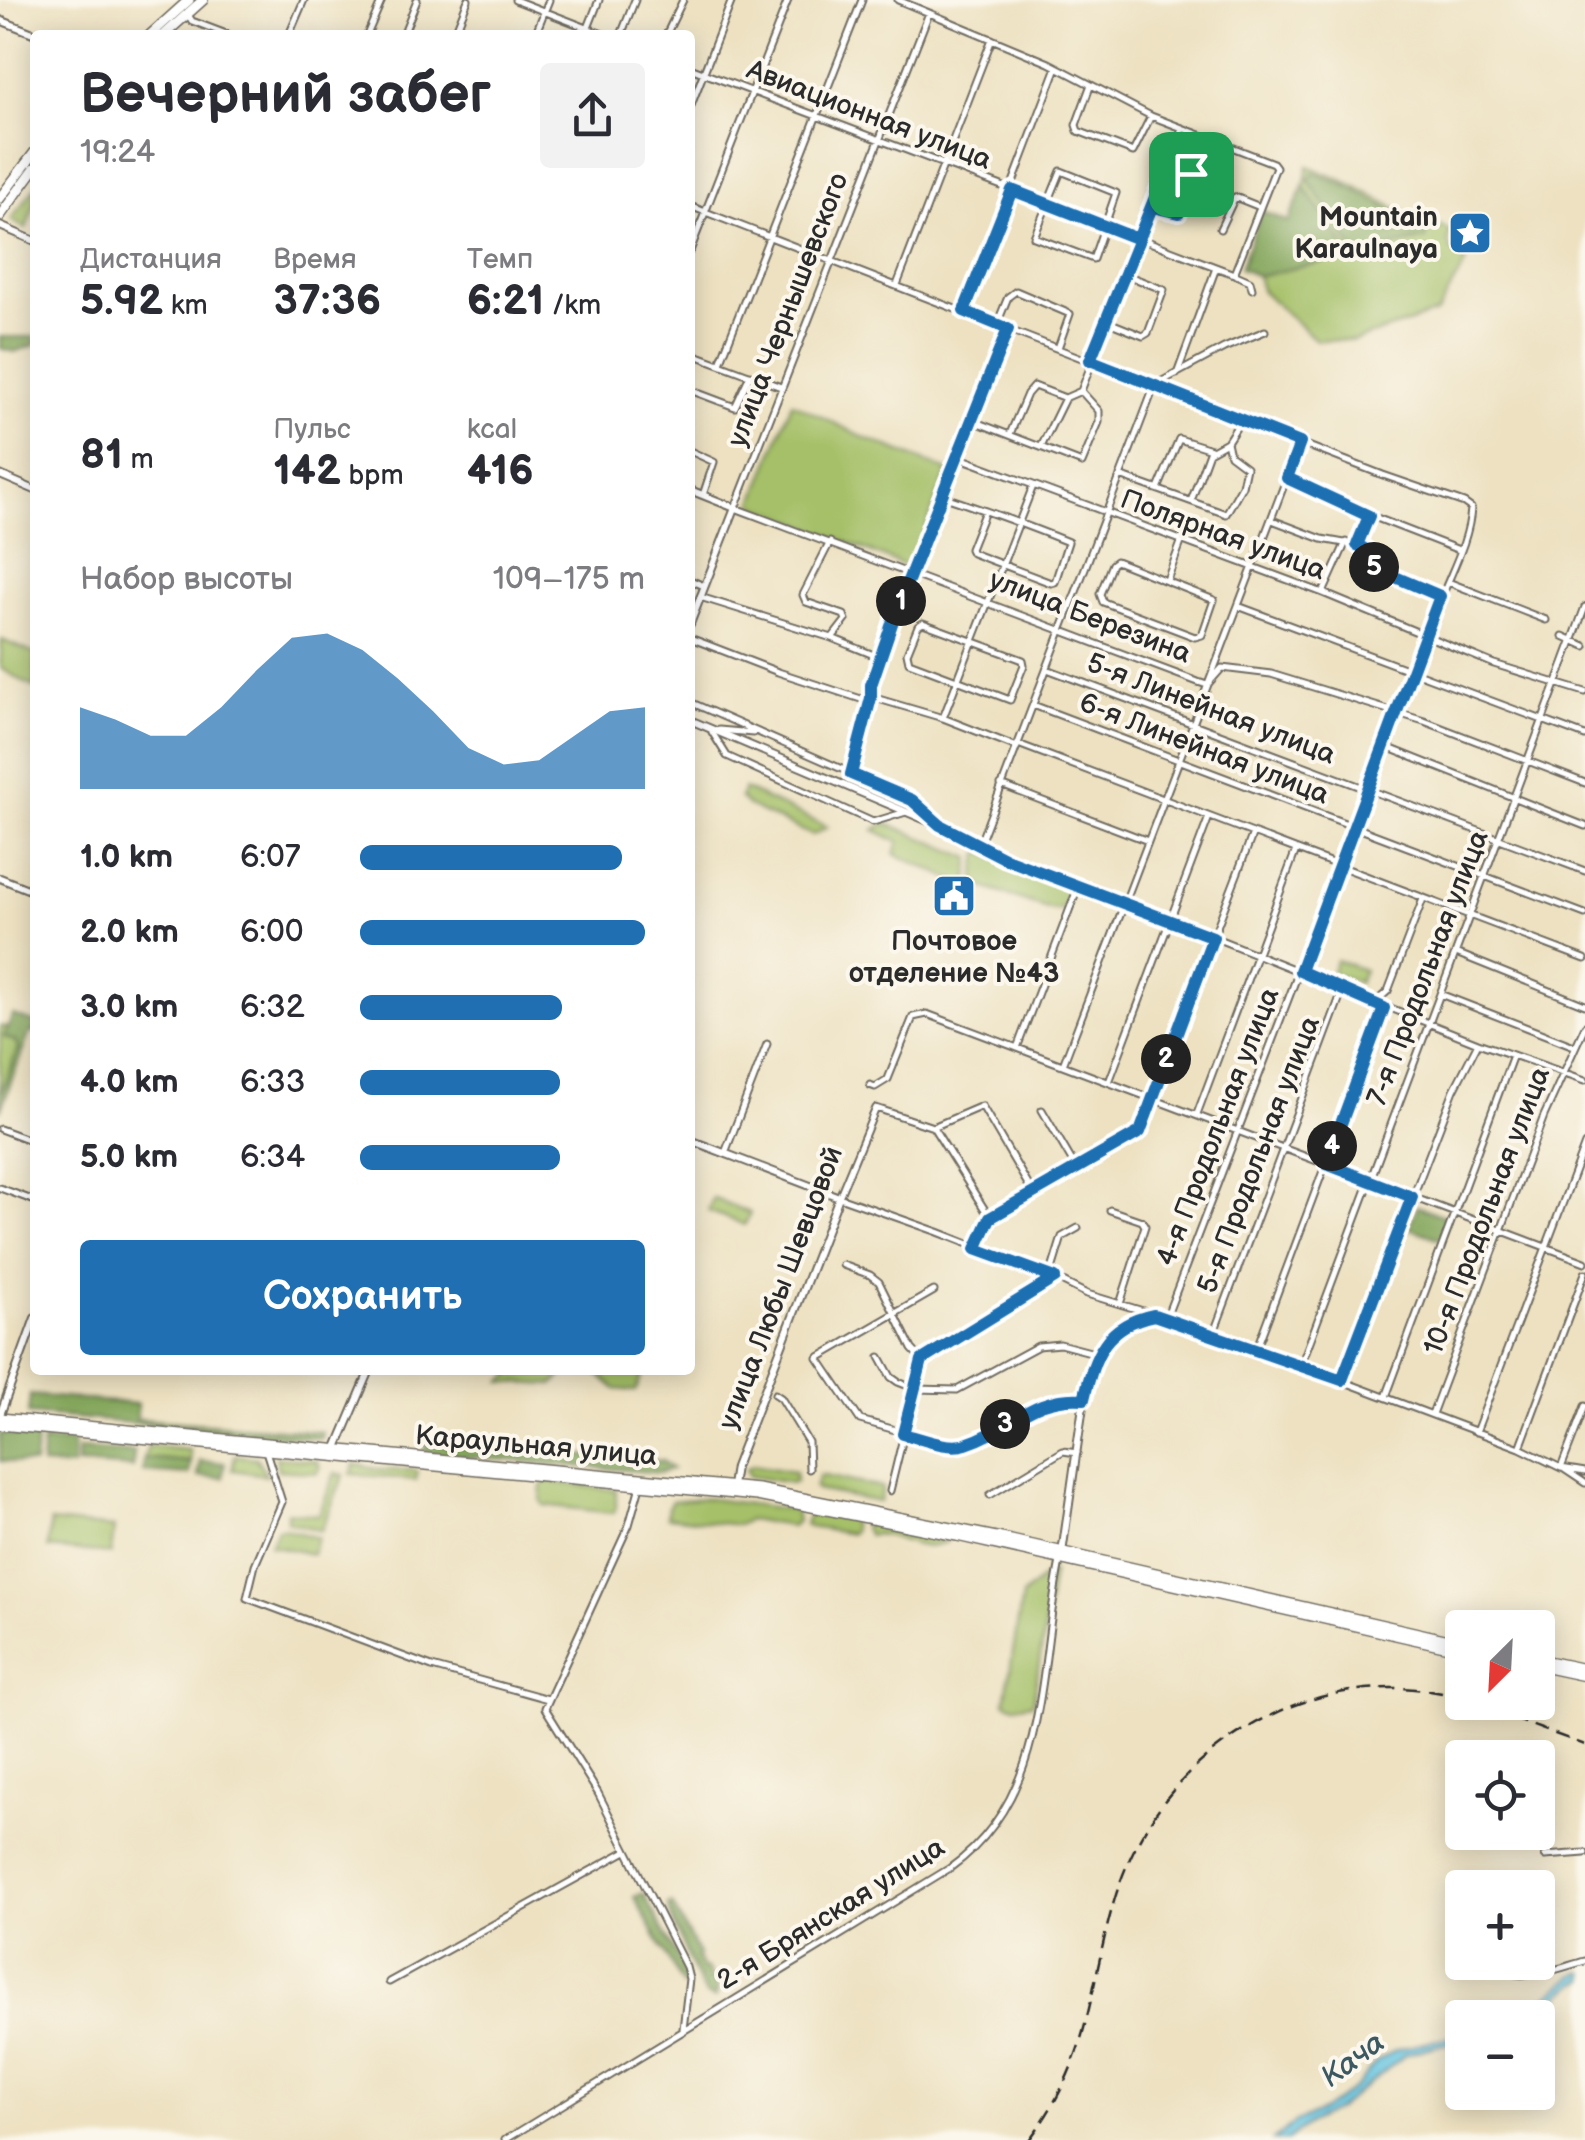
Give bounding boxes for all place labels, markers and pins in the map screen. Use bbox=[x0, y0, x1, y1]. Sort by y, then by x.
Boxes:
pin bbox=[1149, 132, 1234, 217]
place label: Mountain Karaulnaya bbox=[1295, 201, 1438, 266]
place icon: Mountain Karaulnaya bbox=[1447, 210, 1493, 256]
pin: 5 bbox=[1349, 542, 1399, 592]
pin: 1 bbox=[876, 576, 926, 626]
public building icon: Почтовое отделение №43 bbox=[931, 873, 977, 919]
place label: Почтовое отделение №43 bbox=[849, 925, 1059, 990]
pin: 2 bbox=[1141, 1034, 1191, 1084]
pin: 4 bbox=[1307, 1121, 1357, 1171]
pin: 3 bbox=[980, 1399, 1030, 1449]

